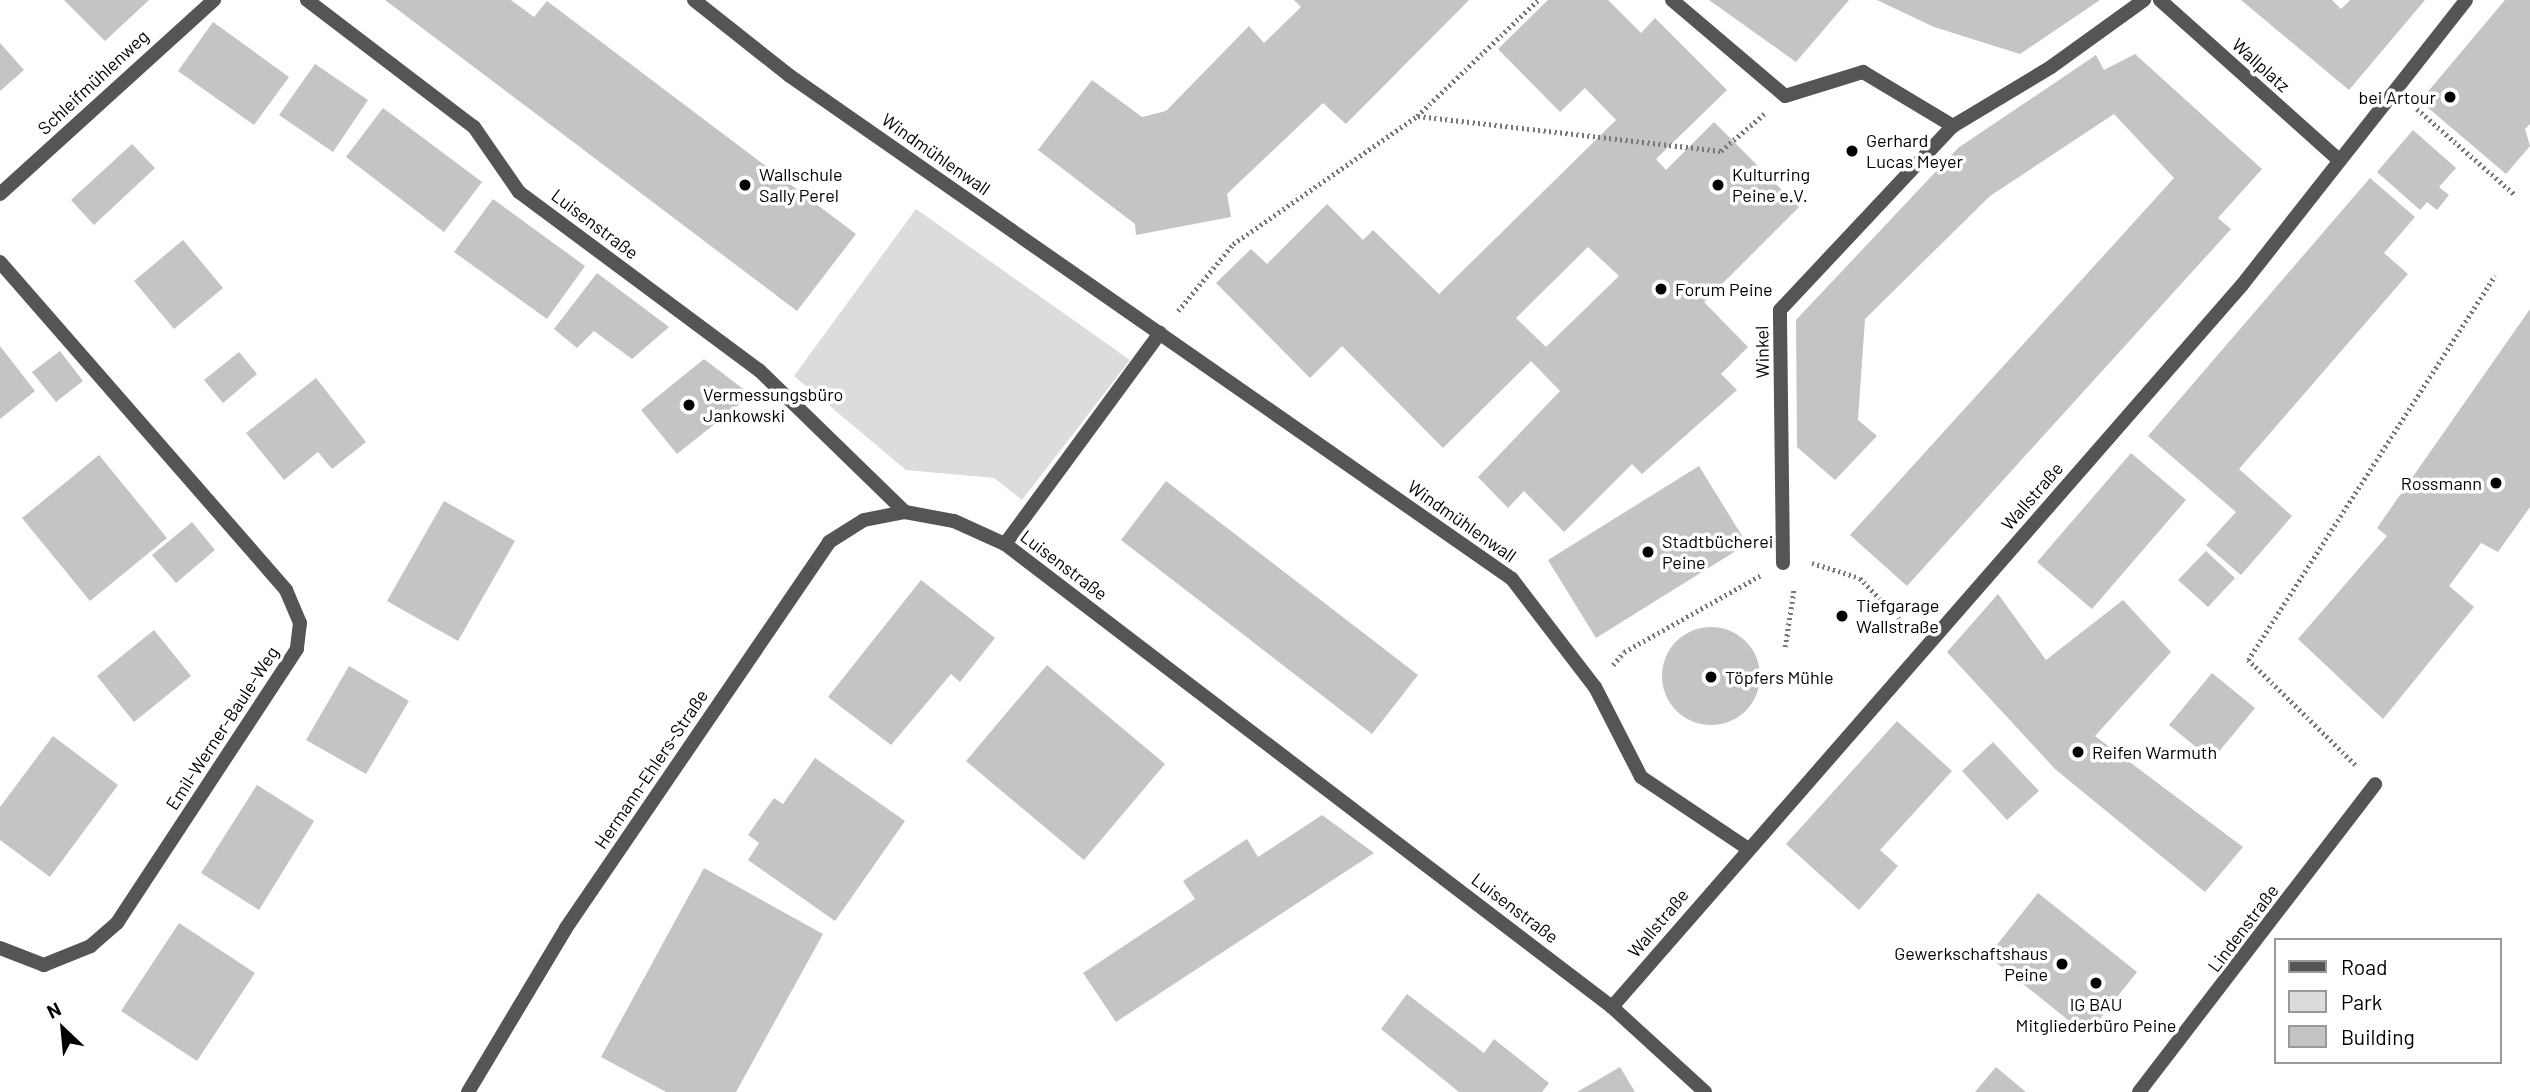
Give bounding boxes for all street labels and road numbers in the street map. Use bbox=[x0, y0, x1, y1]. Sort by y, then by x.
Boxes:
street label: Schleifmühlenweg bbox=[33, 25, 153, 139]
street label: Wallplatz bbox=[2228, 33, 2294, 97]
street label: Windmühlenwall bbox=[878, 109, 994, 199]
street label: Luisenstraße bbox=[547, 184, 643, 264]
street label: Winkel bbox=[1751, 326, 1773, 378]
street label: Wallstraße bbox=[1997, 458, 2067, 534]
street label: Windmühlenwall bbox=[1404, 476, 1520, 566]
street label: Luisenstraße bbox=[1016, 525, 1112, 605]
street label: Emil-Werner-Baule-Weg bbox=[161, 642, 283, 814]
street label: Hermann-Ehlers-Straße bbox=[590, 685, 712, 853]
street label: Luisenstraße bbox=[1467, 868, 1563, 948]
street label: Lindenstraße bbox=[2203, 880, 2283, 976]
street label: Wallstraße bbox=[1623, 884, 1693, 962]

